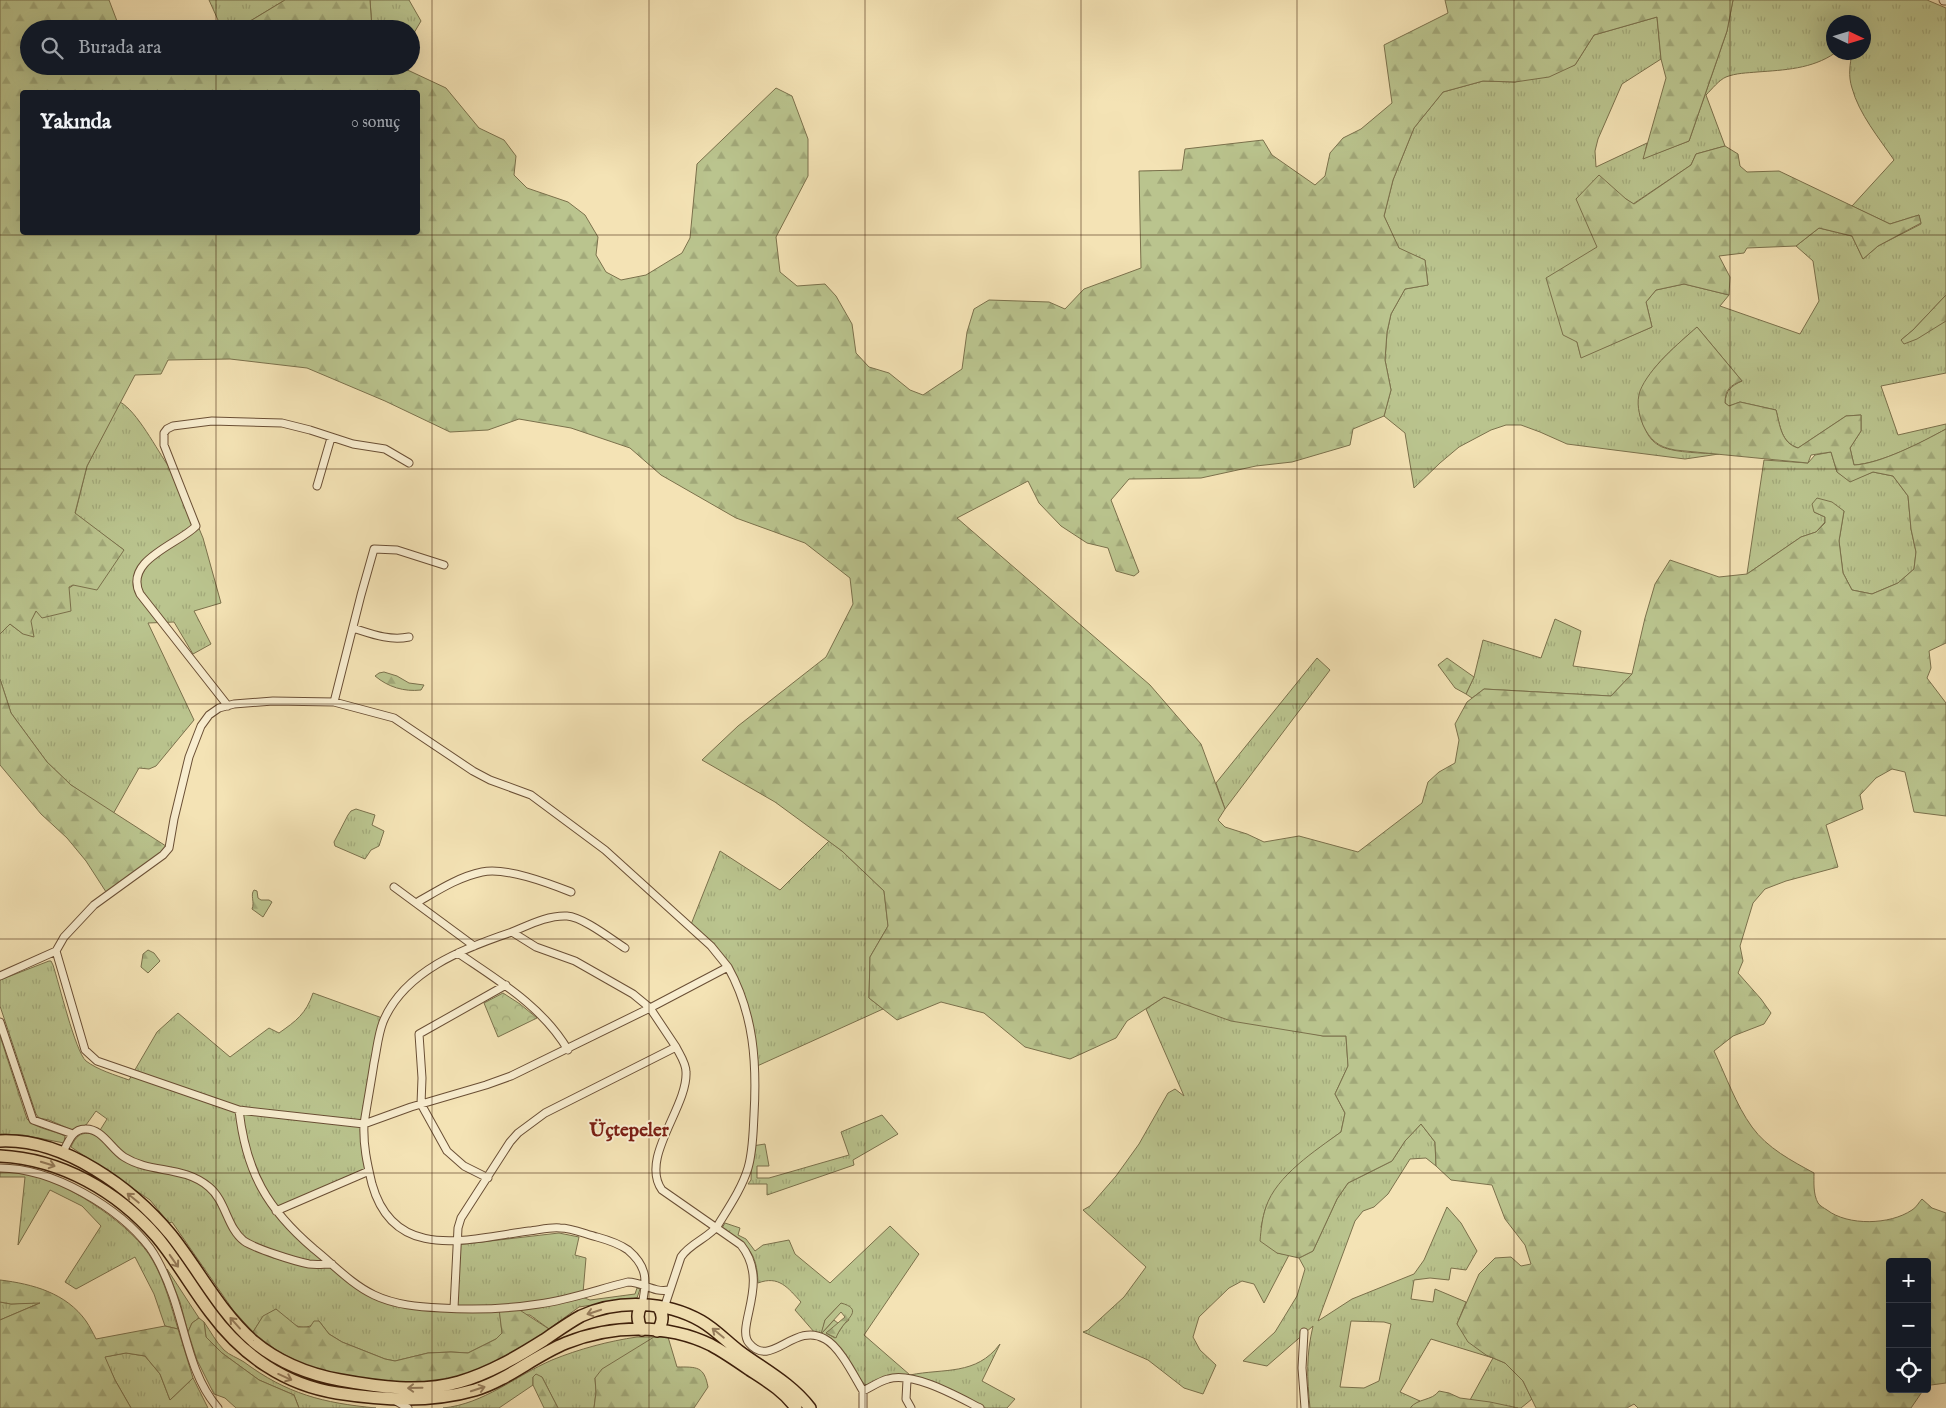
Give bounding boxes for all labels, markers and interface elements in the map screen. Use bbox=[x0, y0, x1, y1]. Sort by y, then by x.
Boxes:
north arrow bbox=[1826, 15, 1871, 60]
search box bbox=[20, 20, 420, 75]
icon: search bbox=[38, 34, 66, 62]
text: Burada ara bbox=[78, 36, 162, 60]
text: Yakında bbox=[40, 109, 111, 136]
text: 0 sonuç bbox=[351, 113, 400, 133]
district label: Üçtepeler bbox=[588, 1118, 670, 1143]
one-way arrow bbox=[39, 1159, 55, 1169]
one-way arrow bbox=[127, 1192, 140, 1203]
one-way arrow bbox=[169, 1254, 179, 1268]
map controls bbox=[1886, 1258, 1931, 1393]
button: + bbox=[1886, 1258, 1931, 1303]
button: − bbox=[1886, 1303, 1931, 1348]
one-way arrow bbox=[586, 1307, 602, 1317]
one-way arrow bbox=[230, 1316, 241, 1329]
one-way arrow bbox=[711, 1328, 724, 1339]
button: locate bbox=[1886, 1348, 1931, 1393]
one-way arrow bbox=[277, 1372, 292, 1382]
one-way arrow bbox=[407, 1383, 424, 1393]
one-way arrow bbox=[470, 1383, 486, 1393]

